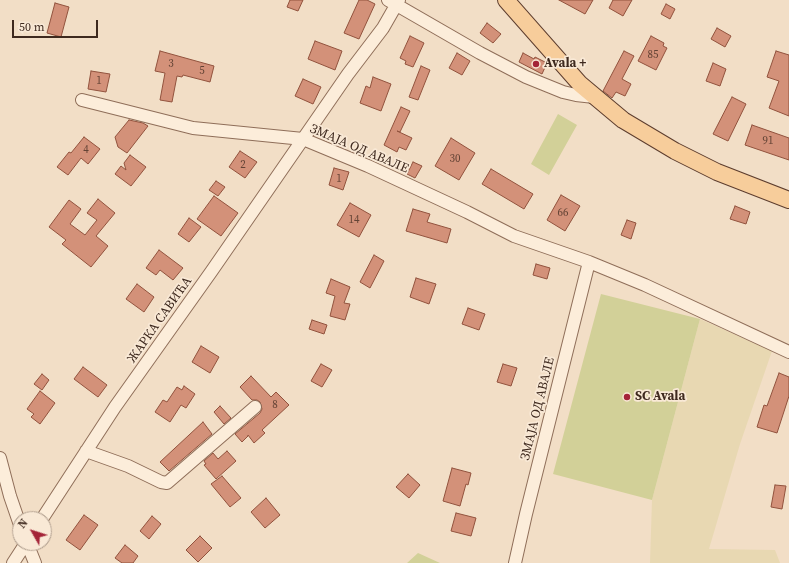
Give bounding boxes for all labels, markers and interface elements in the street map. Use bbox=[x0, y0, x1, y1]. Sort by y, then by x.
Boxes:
scale bar bbox=[14, 12, 100, 38]
text: 50 m bbox=[19, 19, 45, 35]
house number: 85 bbox=[648, 48, 658, 62]
place label: Avala + bbox=[544, 56, 586, 72]
house number: 3 bbox=[168, 57, 174, 71]
marker: Avala + bbox=[531, 59, 541, 69]
house number: 5 bbox=[199, 64, 205, 78]
house number: 1 bbox=[96, 74, 102, 88]
street label: ЗМАЈА ОД АВАЛЕ bbox=[307, 121, 411, 177]
house number: 91 bbox=[763, 134, 773, 148]
house number: 4 bbox=[83, 143, 89, 157]
house number: 30 bbox=[450, 152, 460, 166]
house number: 2 bbox=[240, 158, 246, 172]
house number: 1 bbox=[336, 172, 342, 186]
house number: 66 bbox=[558, 206, 568, 220]
house number: 14 bbox=[349, 213, 359, 227]
street label: ЖАРКА САВИЋА bbox=[125, 274, 195, 366]
street label: ЗМАЈА ОД АВАЛЕ bbox=[518, 356, 558, 462]
place label: SC Avala bbox=[635, 389, 685, 405]
marker: SC Avala bbox=[622, 392, 632, 402]
house number: 8 bbox=[272, 398, 278, 412]
north arrow bbox=[12, 511, 52, 551]
text: N bbox=[15, 516, 31, 532]

